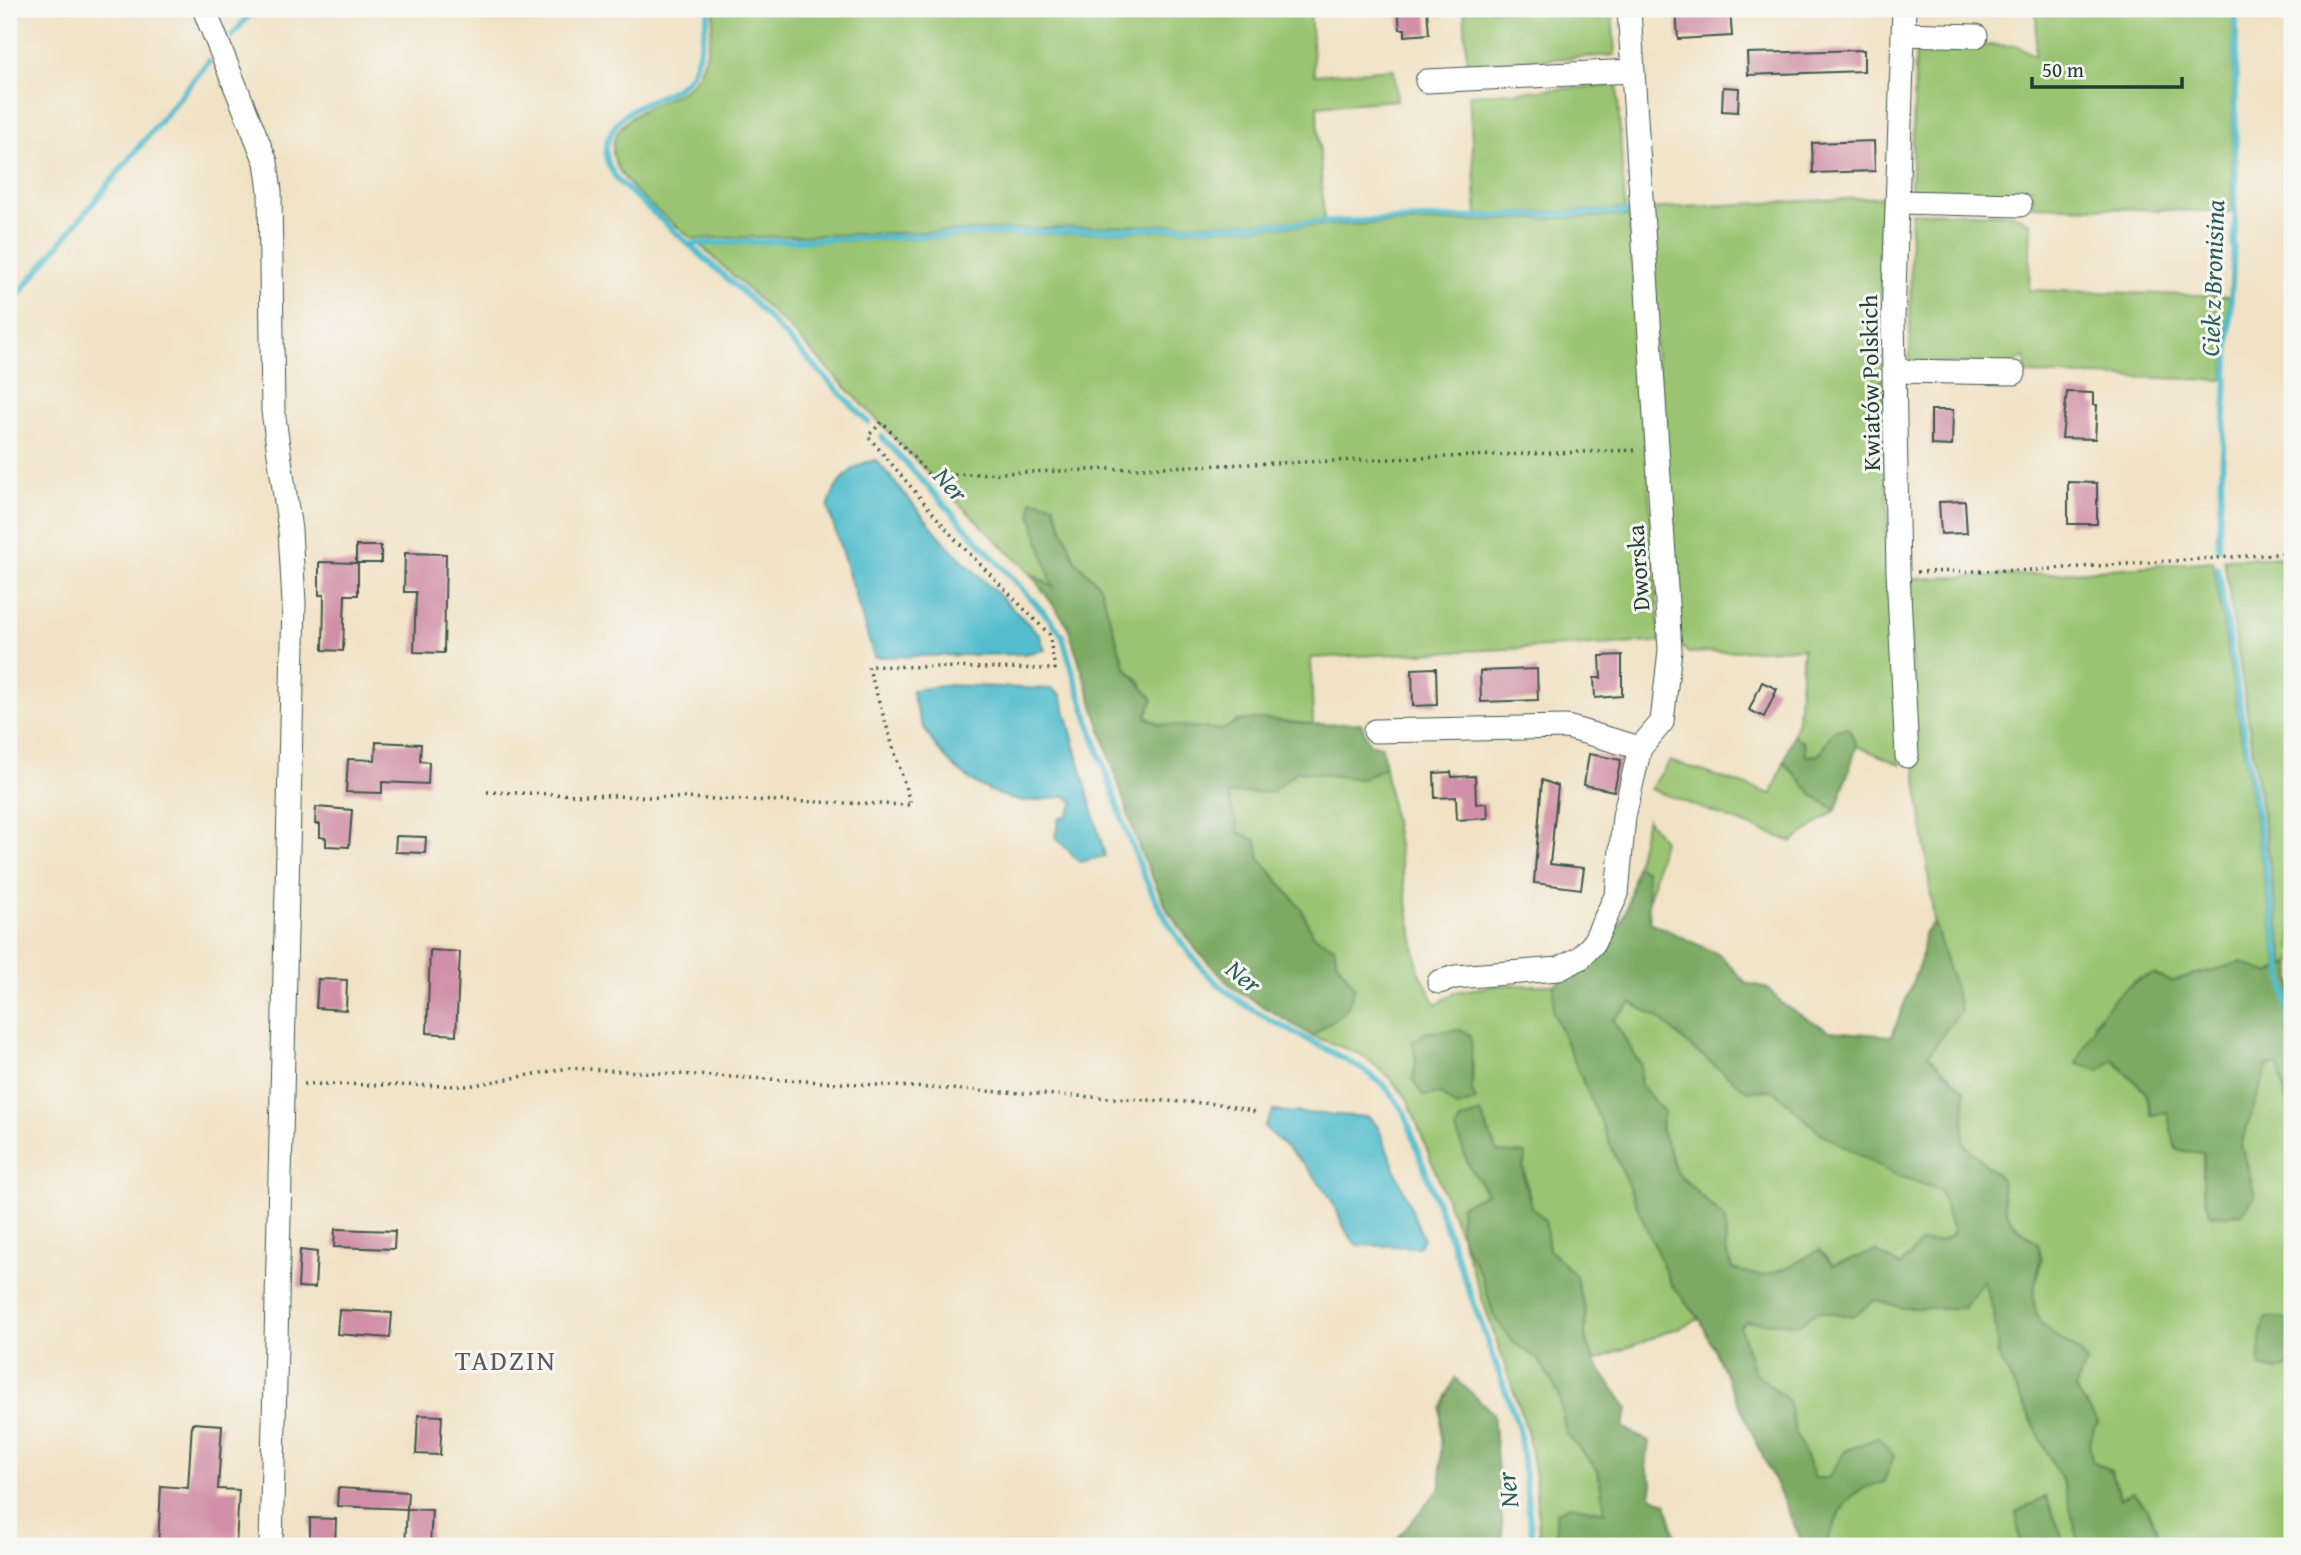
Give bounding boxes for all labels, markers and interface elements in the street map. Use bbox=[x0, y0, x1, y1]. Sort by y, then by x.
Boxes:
scale bar bbox=[2032, 46, 2182, 90]
text: 50 m bbox=[2042, 54, 2084, 85]
water label: Ciek z Bronisina bbox=[2190, 199, 2234, 357]
street label: Kwiatów Polskich bbox=[1851, 294, 1889, 472]
water label: Ner bbox=[924, 457, 978, 511]
street label: Dworska bbox=[1617, 523, 1658, 612]
water label: Ner bbox=[1217, 949, 1271, 1003]
district label: TADZIN bbox=[455, 1339, 557, 1380]
water label: Ner bbox=[1485, 1468, 1529, 1511]

